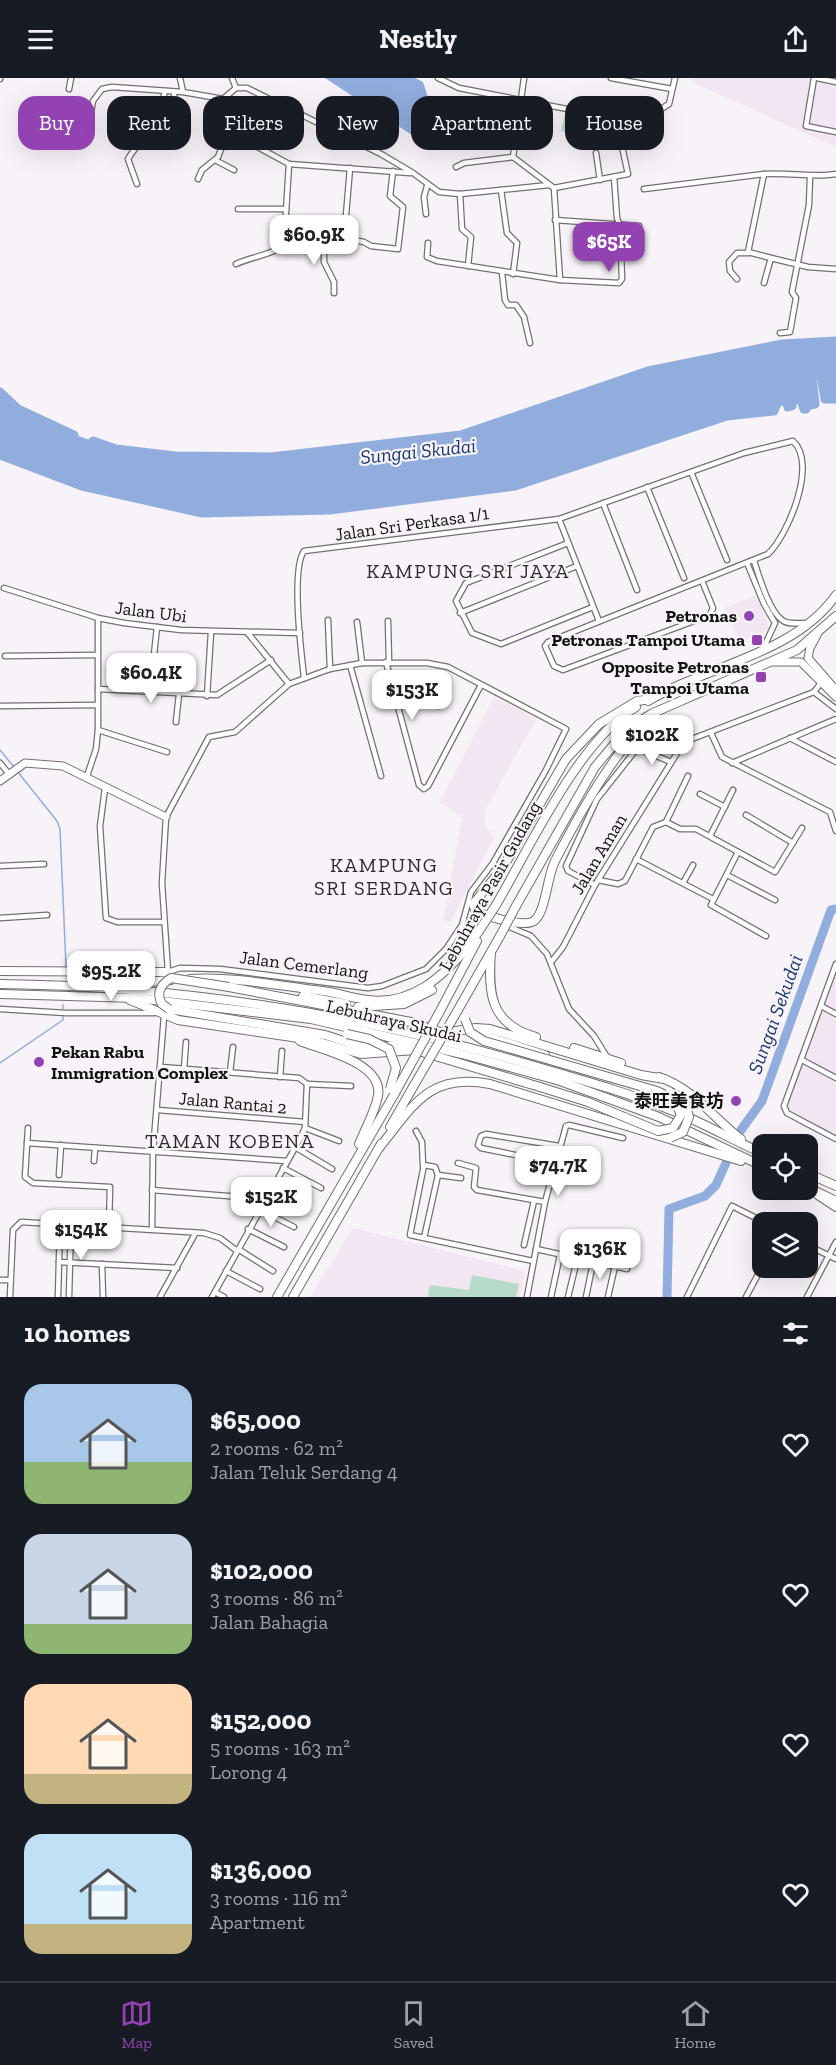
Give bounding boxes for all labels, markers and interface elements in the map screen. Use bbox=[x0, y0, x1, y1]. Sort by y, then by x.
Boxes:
icon: menu bbox=[24, 23, 57, 56]
text: Nestly bbox=[379, 23, 457, 55]
icon: share bbox=[779, 23, 812, 56]
chip: Buy bbox=[18, 96, 95, 150]
chip: Rent bbox=[107, 96, 191, 150]
chip: Filters bbox=[203, 96, 304, 150]
chip: New bbox=[316, 96, 399, 150]
chip: Apartment bbox=[411, 96, 553, 150]
chip: House bbox=[565, 96, 664, 150]
pin: $60.9K bbox=[265, 215, 363, 266]
text: $60.9K bbox=[284, 222, 344, 246]
pin: $65K bbox=[573, 222, 645, 273]
text: $65K bbox=[587, 229, 631, 253]
water label: Sungai Skudai bbox=[359, 433, 477, 469]
street label: Jalan Sri Perkasa 1/1 bbox=[334, 502, 490, 546]
district label: KAMPUNG SRI JAYA bbox=[366, 559, 570, 583]
street label: Jalan Ubi bbox=[114, 597, 188, 627]
place label: Petronas bbox=[665, 605, 737, 627]
marker: Petronas bbox=[742, 609, 756, 623]
place label: Petronas Tampoi Utama bbox=[551, 629, 745, 651]
marker: Petronas Tampoi Utama bbox=[750, 633, 764, 647]
pin: $60.4K bbox=[102, 653, 200, 704]
place label: Opposite Petronas Tampoi Utama bbox=[602, 656, 749, 699]
text: $60.4K bbox=[120, 660, 182, 684]
pin: $153K bbox=[370, 670, 454, 721]
marker: Opposite Petronas Tampoi Utama bbox=[754, 670, 768, 684]
text: $153K bbox=[386, 677, 438, 701]
pin: $102K bbox=[610, 715, 694, 766]
text: $102K bbox=[625, 722, 679, 746]
street label: Lebuhraya Pasir Gudang bbox=[434, 797, 546, 975]
street label: Jalan Aman bbox=[566, 809, 632, 898]
district label: KAMPUNG SRI SERDANG bbox=[314, 853, 454, 900]
street label: Jalan Cemerlang bbox=[238, 946, 370, 984]
pin: $95.2K bbox=[62, 951, 160, 1002]
water label: Sungai Sekudai bbox=[742, 951, 808, 1077]
text: $95.2K bbox=[81, 958, 141, 982]
street label: Lebuhraya Skudai bbox=[324, 995, 464, 1047]
place label: Pekan Rabu Immigration Complex bbox=[51, 1041, 228, 1084]
marker: Pekan Rabu Immigration Complex bbox=[32, 1055, 46, 1069]
street label: Jalan Rantai 2 bbox=[178, 1087, 288, 1119]
place label: 泰旺美食坊 bbox=[634, 1090, 724, 1112]
marker: 泰旺美食坊 bbox=[729, 1094, 743, 1108]
district label: TAMAN KOBENA bbox=[145, 1129, 315, 1153]
map controls bbox=[752, 1134, 818, 1278]
button: locate bbox=[752, 1134, 818, 1200]
pin: $74.7K bbox=[509, 1146, 607, 1197]
text: $74.7K bbox=[529, 1153, 587, 1177]
pin: $152K bbox=[229, 1177, 313, 1228]
text: $152K bbox=[245, 1184, 297, 1208]
pin: $154K bbox=[39, 1210, 123, 1261]
button: layers bbox=[752, 1212, 818, 1278]
text: $154K bbox=[54, 1217, 108, 1241]
pin: $136K bbox=[558, 1229, 642, 1280]
text: $136K bbox=[574, 1236, 626, 1260]
text: 10 homes bbox=[24, 1317, 130, 1349]
icon: filters bbox=[779, 1317, 812, 1350]
text: $65,000 bbox=[210, 1404, 301, 1436]
icon: home bbox=[72, 1408, 144, 1480]
icon: heart bbox=[779, 1428, 812, 1461]
text: 2 rooms · 62 m² bbox=[210, 1436, 343, 1460]
text: Jalan Teluk Serdang 4 bbox=[210, 1460, 398, 1484]
text: $102,000 bbox=[210, 1554, 313, 1586]
icon: home bbox=[72, 1558, 144, 1630]
icon: heart bbox=[779, 1578, 812, 1611]
text: 3 rooms · 86 m² bbox=[210, 1586, 343, 1610]
text: Jalan Bahagia bbox=[210, 1610, 328, 1634]
text: $152,000 bbox=[210, 1704, 312, 1736]
icon: home bbox=[72, 1708, 144, 1780]
icon: heart bbox=[779, 1728, 812, 1761]
text: 5 rooms · 163 m² bbox=[210, 1736, 350, 1760]
text: Lorong 4 bbox=[210, 1760, 288, 1784]
text: $136,000 bbox=[210, 1854, 312, 1886]
icon: home bbox=[72, 1858, 144, 1930]
icon: heart bbox=[779, 1878, 812, 1911]
text: 3 rooms · 116 m² bbox=[210, 1886, 347, 1910]
text: Apartment bbox=[210, 1910, 305, 1934]
tab: Map bbox=[120, 1997, 153, 2052]
tab: Saved bbox=[394, 1997, 434, 2052]
tab: Home bbox=[674, 1997, 716, 2052]

